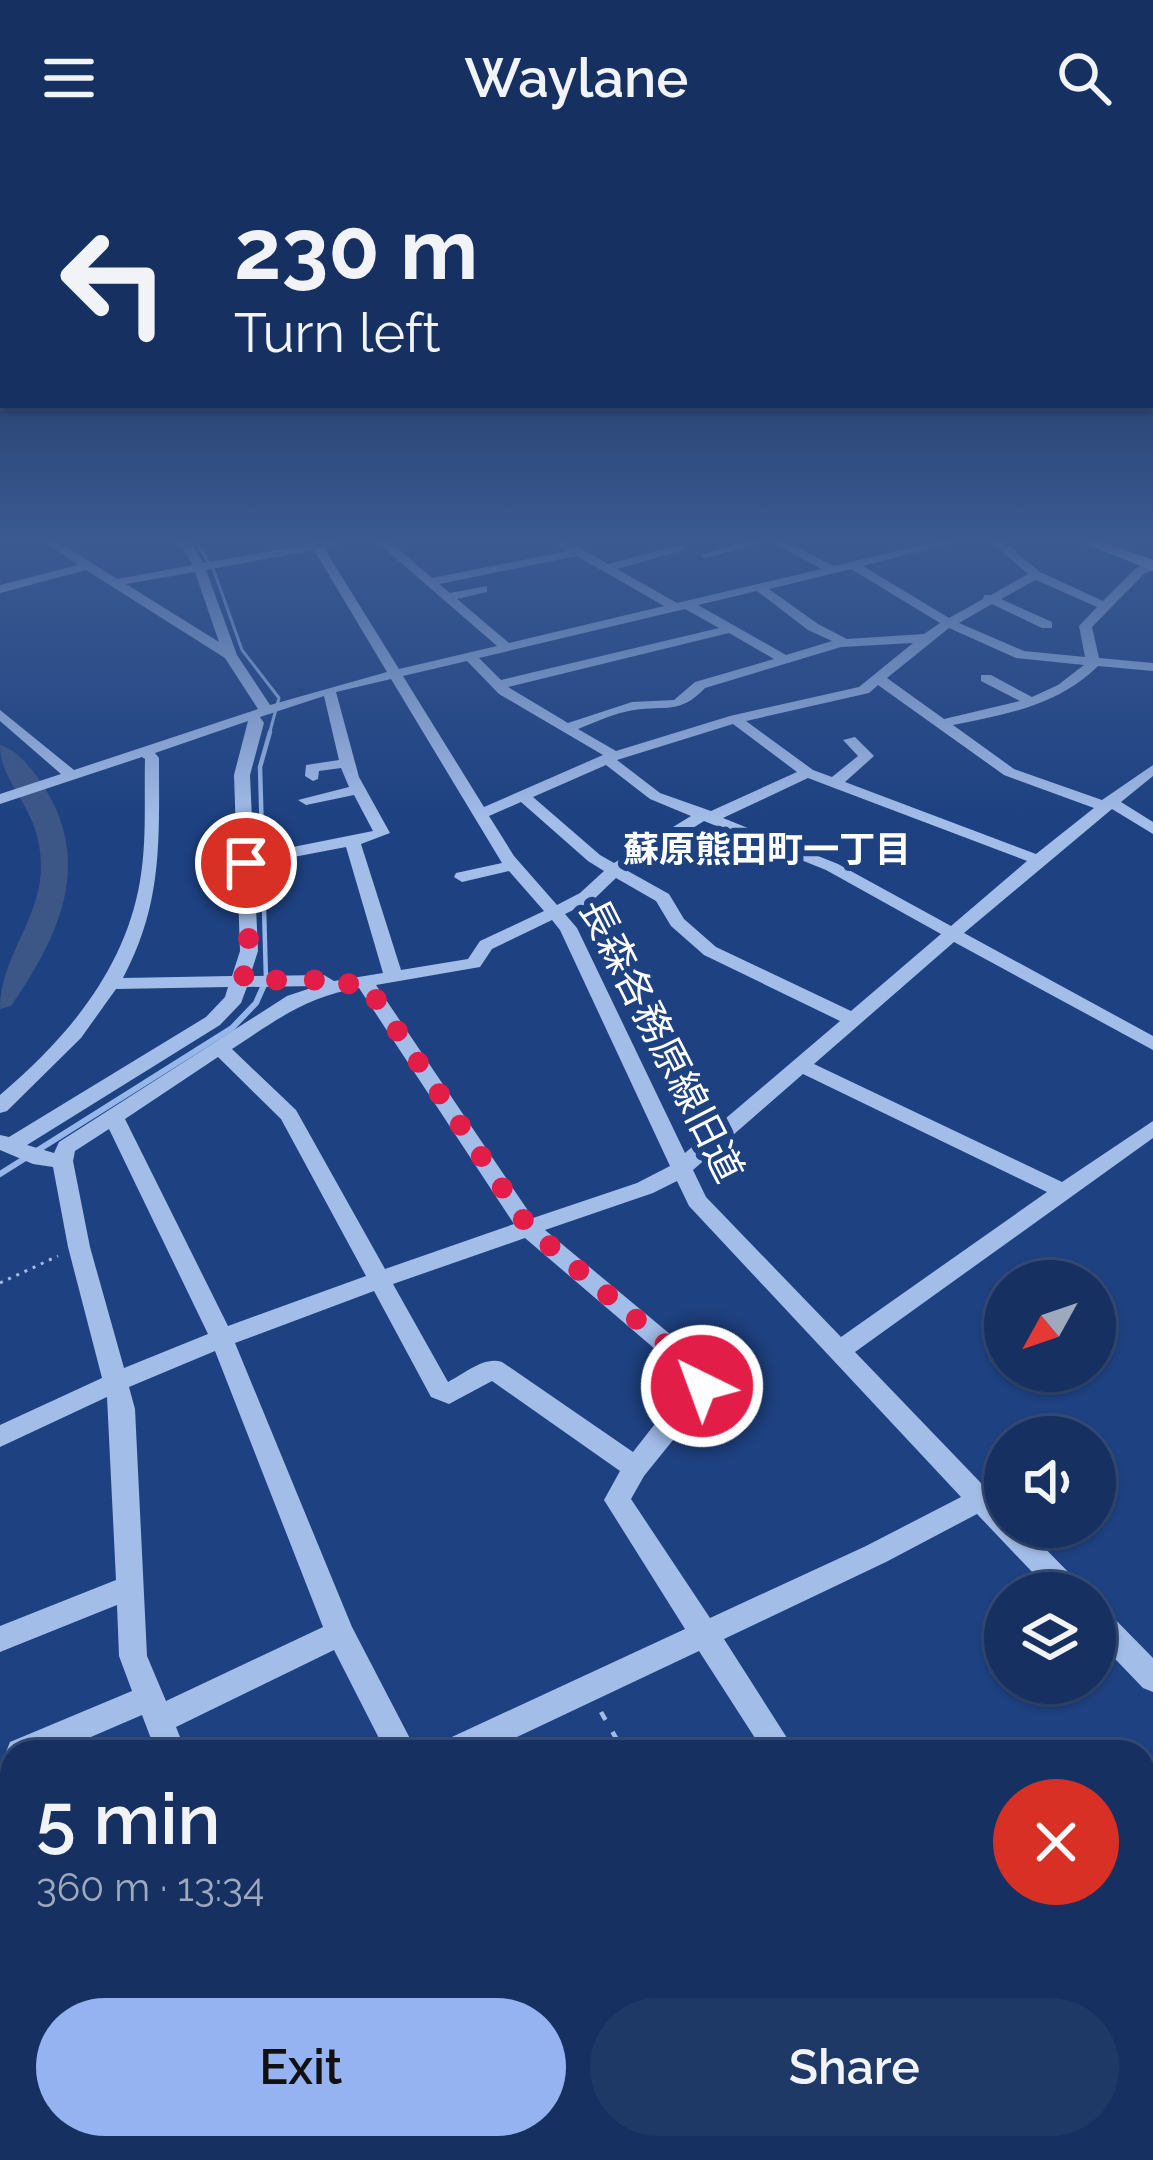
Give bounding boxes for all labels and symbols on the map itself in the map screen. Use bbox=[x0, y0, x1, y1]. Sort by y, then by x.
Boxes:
pin bbox=[195, 812, 297, 914]
district label: 蘇原熊田町一丁目 bbox=[623, 828, 911, 870]
street label: 長森各務原線旧道 bbox=[571, 891, 753, 1189]
north arrow bbox=[984, 1260, 1116, 1392]
position arrow bbox=[639, 1323, 765, 1449]

